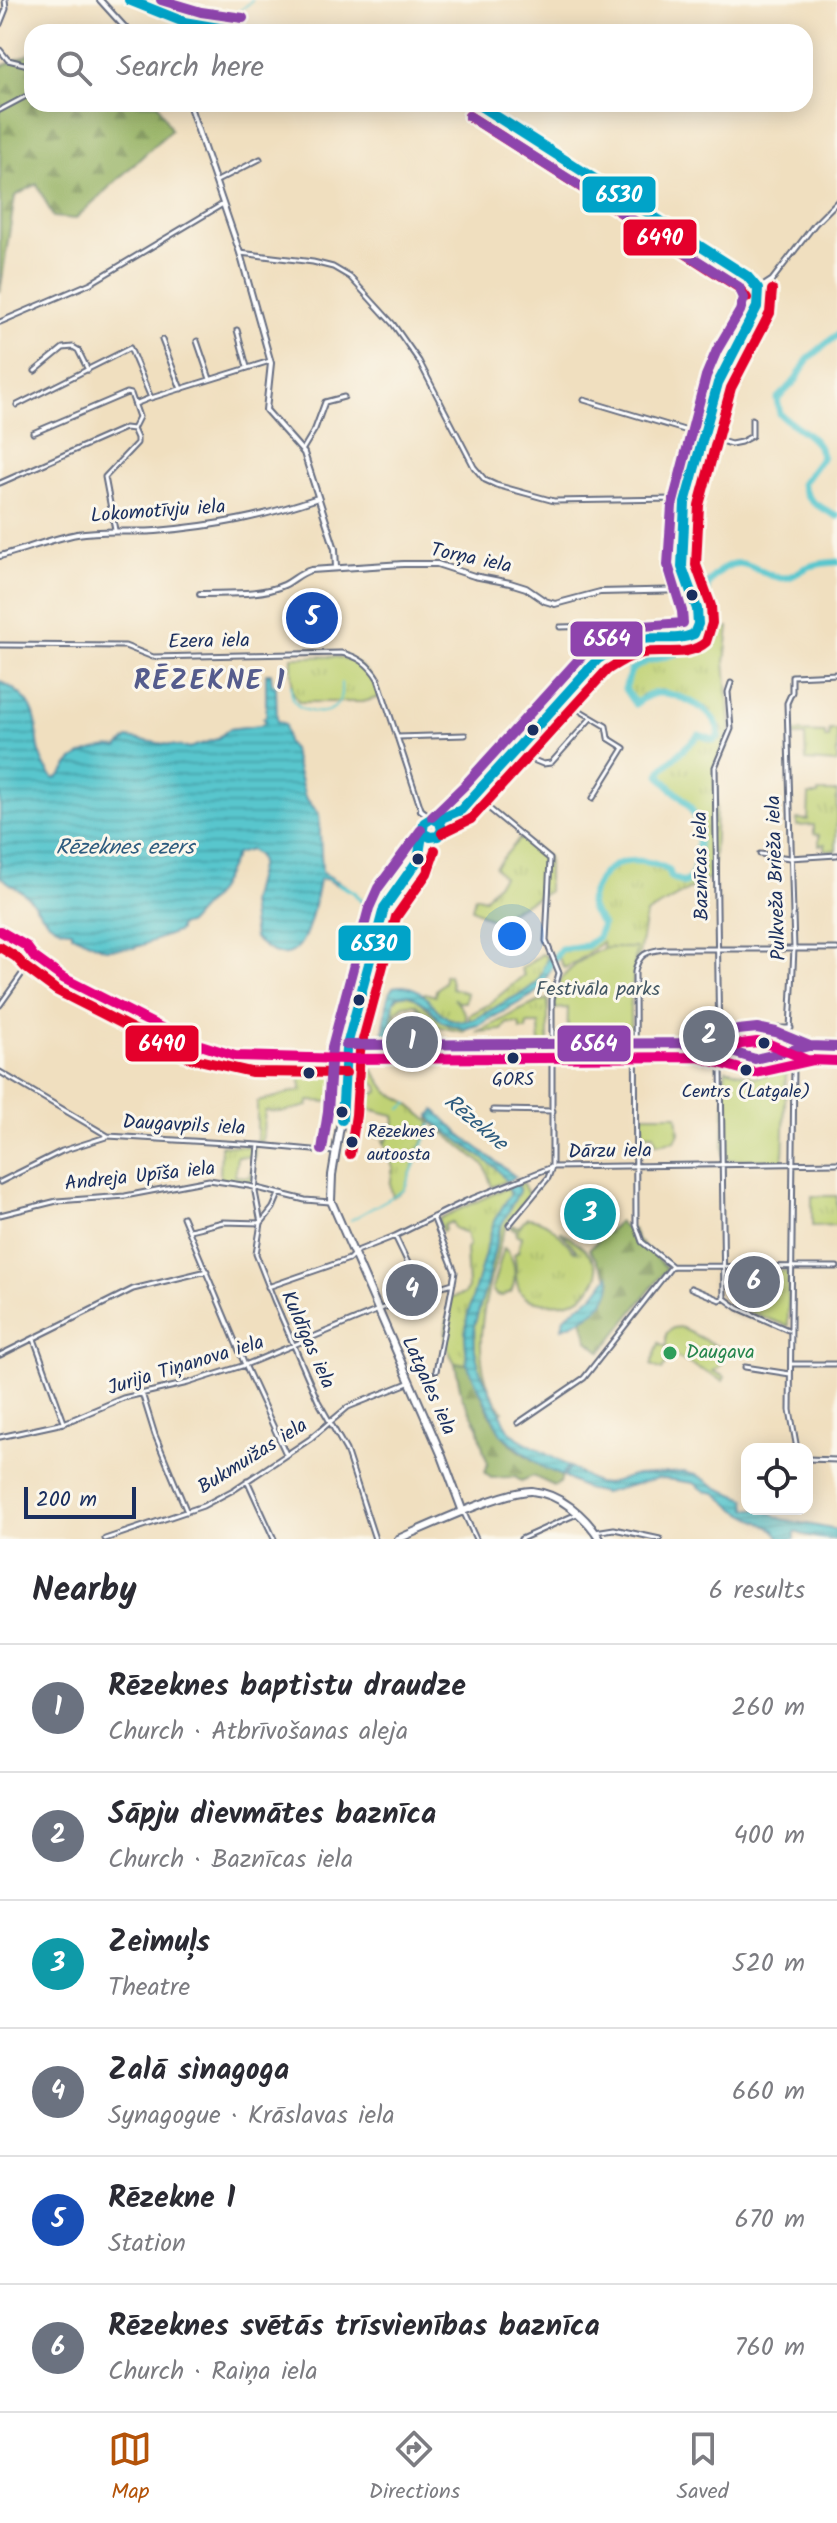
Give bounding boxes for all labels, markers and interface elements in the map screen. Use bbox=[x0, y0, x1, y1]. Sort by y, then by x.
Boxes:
search box bbox=[24, 24, 813, 112]
text: Search here bbox=[116, 44, 264, 92]
icon: search bbox=[52, 46, 96, 90]
line badge: 6530 bbox=[581, 175, 657, 214]
text: 6530 bbox=[596, 179, 643, 214]
line badge: 6490 bbox=[622, 218, 698, 257]
text: 6490 bbox=[637, 222, 684, 257]
street label: Lokomotīvju iela bbox=[89, 491, 227, 533]
street label: Torņa iela bbox=[427, 535, 515, 583]
unlabelled marker bbox=[684, 587, 700, 603]
pin: 5 bbox=[286, 588, 338, 648]
line badge: 6564 bbox=[569, 620, 644, 658]
text: 6564 bbox=[584, 623, 630, 658]
street label: Ezera iela bbox=[168, 625, 250, 659]
district label: RĒZEKNE 1 bbox=[134, 659, 286, 704]
unlabelled marker bbox=[525, 722, 541, 738]
street label: Pulkveža Brieža iela bbox=[758, 795, 796, 961]
street label: Baznīcas iela bbox=[685, 811, 719, 921]
water label: Rēzeknes ezers bbox=[56, 831, 197, 866]
unlabelled marker bbox=[410, 851, 426, 867]
your location bbox=[492, 916, 532, 956]
line badge: 6530 bbox=[337, 924, 412, 962]
text: 6530 bbox=[351, 928, 398, 963]
park label: Festivāla parks bbox=[536, 974, 661, 1006]
unlabelled marker bbox=[351, 992, 367, 1008]
pin: 2 bbox=[683, 1006, 735, 1066]
pin: 1 bbox=[386, 1012, 438, 1072]
line badge: 6490 bbox=[124, 1024, 200, 1063]
line badge: 6564 bbox=[556, 1024, 632, 1063]
text: 6490 bbox=[139, 1028, 186, 1063]
text: 6564 bbox=[571, 1028, 617, 1063]
unlabelled marker bbox=[756, 1035, 772, 1051]
marker: GORS bbox=[505, 1050, 521, 1066]
marker: Centrs (Latgale) bbox=[738, 1062, 754, 1078]
unlabelled marker bbox=[301, 1065, 317, 1081]
place label: GORS bbox=[492, 1066, 534, 1095]
place label: Centrs (Latgale) bbox=[682, 1078, 810, 1107]
water label: Rēzekne bbox=[435, 1086, 516, 1162]
unlabelled marker bbox=[334, 1104, 350, 1120]
street label: Daugavpils iela bbox=[122, 1107, 246, 1145]
place label: Rēzeknes autoosta bbox=[367, 1118, 436, 1170]
marker: Rēzeknes autoosta bbox=[344, 1134, 360, 1150]
street label: Dārzu iela bbox=[568, 1135, 652, 1169]
street label: Andreja Upīša iela bbox=[63, 1153, 217, 1201]
pin: 3 bbox=[564, 1184, 616, 1244]
pin: 6 bbox=[728, 1252, 780, 1312]
pin: 4 bbox=[386, 1260, 438, 1320]
street label: Kuldīgas iela bbox=[271, 1286, 343, 1394]
street label: Jurija Tiņanova iela bbox=[104, 1327, 268, 1405]
street label: Latgales iela bbox=[392, 1331, 464, 1441]
place label: Daugava bbox=[686, 1337, 755, 1369]
marker: Daugava bbox=[661, 1344, 679, 1362]
street label: Bukmuižas iela bbox=[192, 1410, 314, 1504]
map controls bbox=[741, 1443, 813, 1515]
button: locate bbox=[741, 1443, 813, 1515]
scale bar bbox=[24, 1483, 136, 1519]
text: 200 m bbox=[36, 1483, 97, 1518]
text: Nearby bbox=[32, 1564, 137, 1618]
text: 6 results bbox=[709, 1570, 805, 1612]
text: Rēzeknes baptistu draudze bbox=[108, 1663, 466, 1711]
text: 1 bbox=[54, 1687, 62, 1729]
text: 260 m bbox=[731, 1687, 805, 1729]
text: Church · Atbrīvošanas aleja bbox=[108, 1711, 408, 1753]
text: Sāpju dievmātes baznīca bbox=[108, 1791, 436, 1839]
text: 2 bbox=[50, 1815, 66, 1857]
text: 400 m bbox=[734, 1815, 805, 1857]
text: Church · Baznīcas iela bbox=[108, 1839, 353, 1881]
text: Zeimuļs bbox=[108, 1919, 210, 1967]
text: 3 bbox=[51, 1943, 65, 1985]
text: 520 m bbox=[732, 1943, 805, 1985]
text: Theatre bbox=[108, 1967, 190, 2009]
text: Zalā sinagoga bbox=[108, 2047, 289, 2095]
text: 4 bbox=[51, 2071, 65, 2113]
text: 660 m bbox=[732, 2071, 805, 2113]
text: Synagogue · Krāslavas iela bbox=[108, 2095, 395, 2137]
text: Rēzekne 1 bbox=[108, 2175, 235, 2223]
text: 5 bbox=[51, 2199, 65, 2241]
text: 670 m bbox=[734, 2199, 805, 2241]
text: Station bbox=[108, 2223, 186, 2265]
text: Rēzeknes svētās trīsvienības baznīca bbox=[108, 2303, 600, 2351]
text: 6 bbox=[51, 2327, 65, 2369]
text: 760 m bbox=[734, 2327, 805, 2369]
text: Church · Raiņa iela bbox=[108, 2351, 318, 2393]
tab: Map bbox=[108, 2427, 152, 2510]
tab: Directions bbox=[369, 2427, 460, 2510]
tab: Saved bbox=[677, 2427, 729, 2510]

